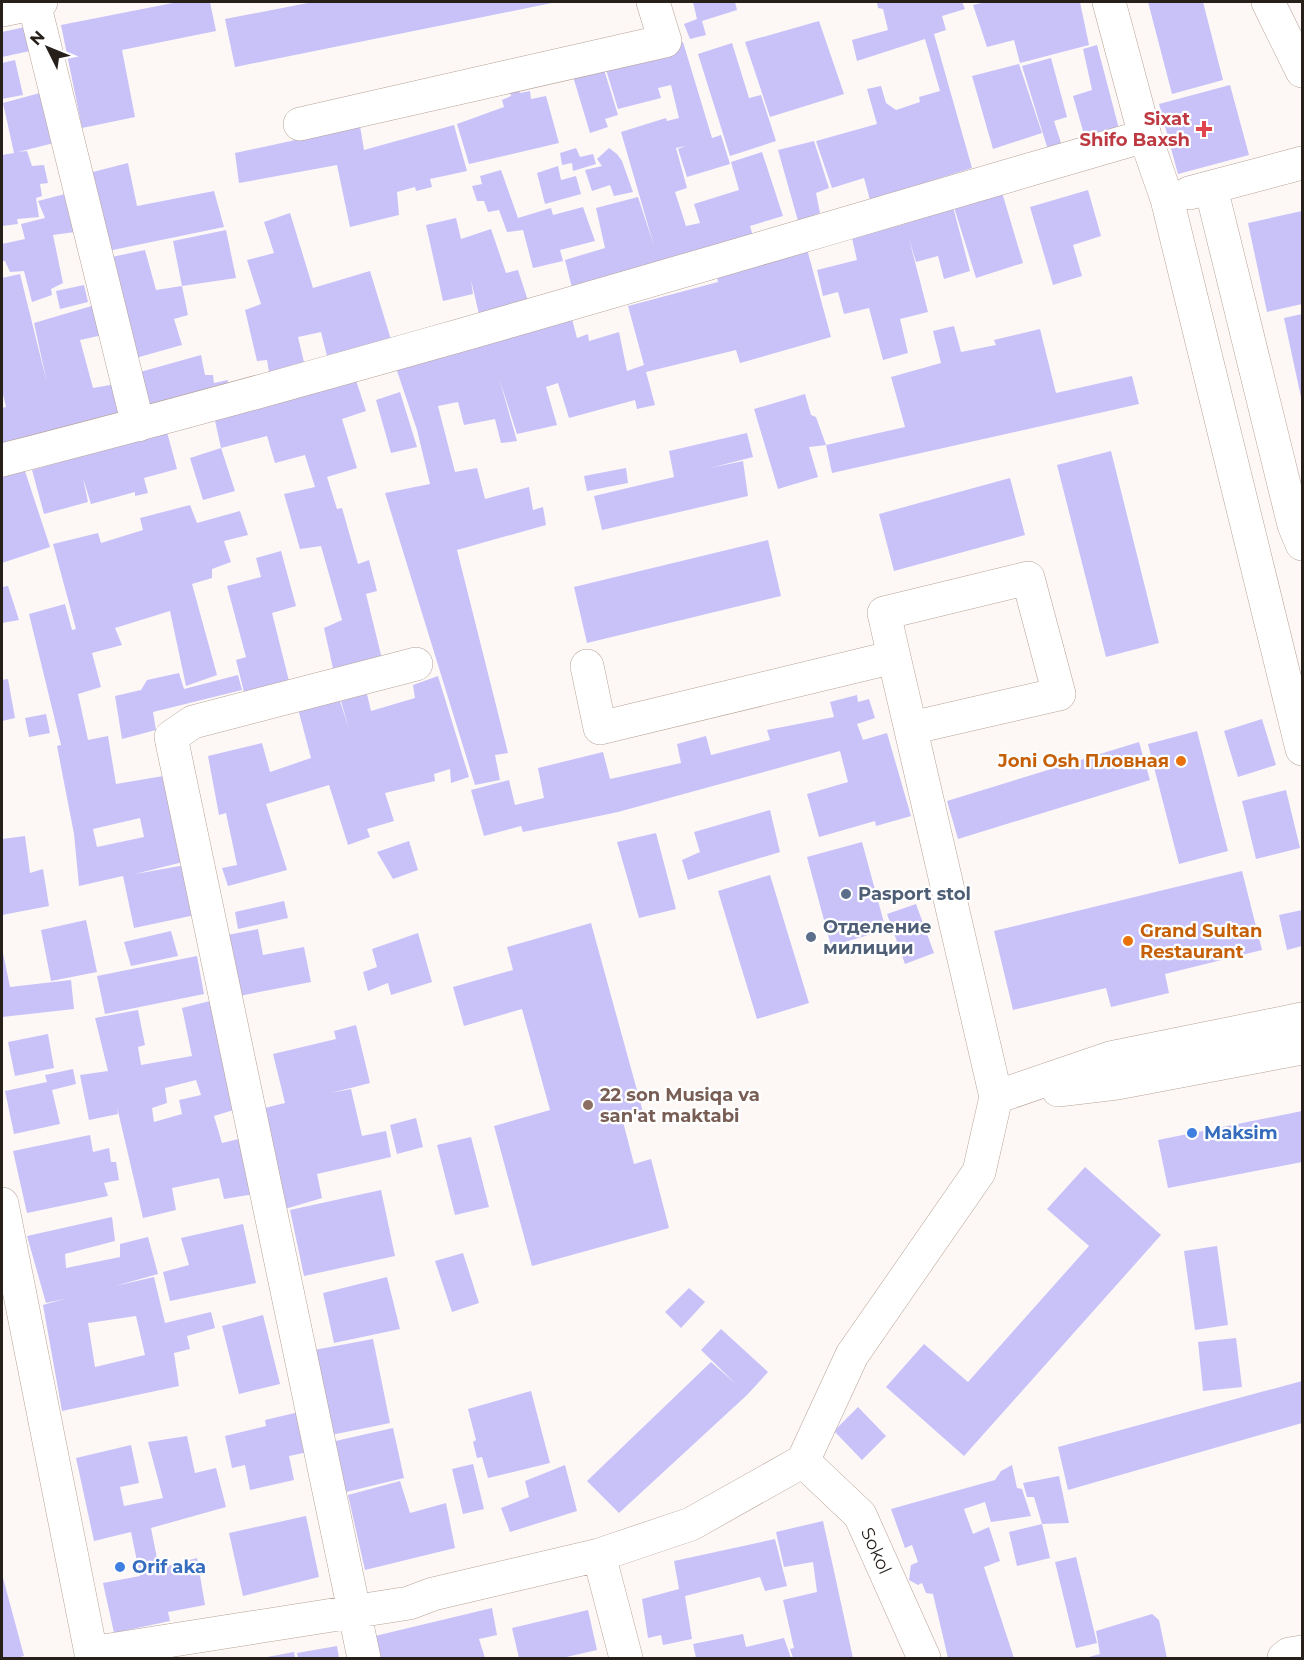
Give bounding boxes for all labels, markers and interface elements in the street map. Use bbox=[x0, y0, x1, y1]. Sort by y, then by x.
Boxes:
north arrow bbox=[18, 18, 78, 78]
text: N bbox=[26, 27, 49, 49]
place label: Sixat Shifo Baxsh bbox=[1080, 108, 1190, 151]
marker: Sixat Shifo Baxsh bbox=[1195, 120, 1213, 138]
place label: Joni Osh Пловная bbox=[997, 750, 1169, 772]
marker: Joni Osh Пловная bbox=[1174, 754, 1188, 768]
place label: Pasport stol bbox=[858, 883, 971, 905]
marker: Pasport stol bbox=[839, 887, 853, 901]
place label: Отделение милиции bbox=[823, 916, 931, 959]
place label: Grand Sultan Restaurant bbox=[1140, 920, 1262, 963]
marker: Отделение милиции bbox=[804, 930, 818, 944]
marker: Grand Sultan Restaurant bbox=[1121, 934, 1135, 948]
place label: 22 son Musiqa va san'at maktabi bbox=[600, 1084, 760, 1127]
marker: 22 son Musiqa va san'at maktabi bbox=[581, 1098, 595, 1112]
place label: Maksim bbox=[1204, 1122, 1278, 1144]
marker: Maksim bbox=[1185, 1126, 1199, 1140]
street label: Sokol bbox=[856, 1524, 896, 1578]
place label: Orif aka bbox=[132, 1556, 206, 1578]
marker: Orif aka bbox=[113, 1560, 127, 1574]

